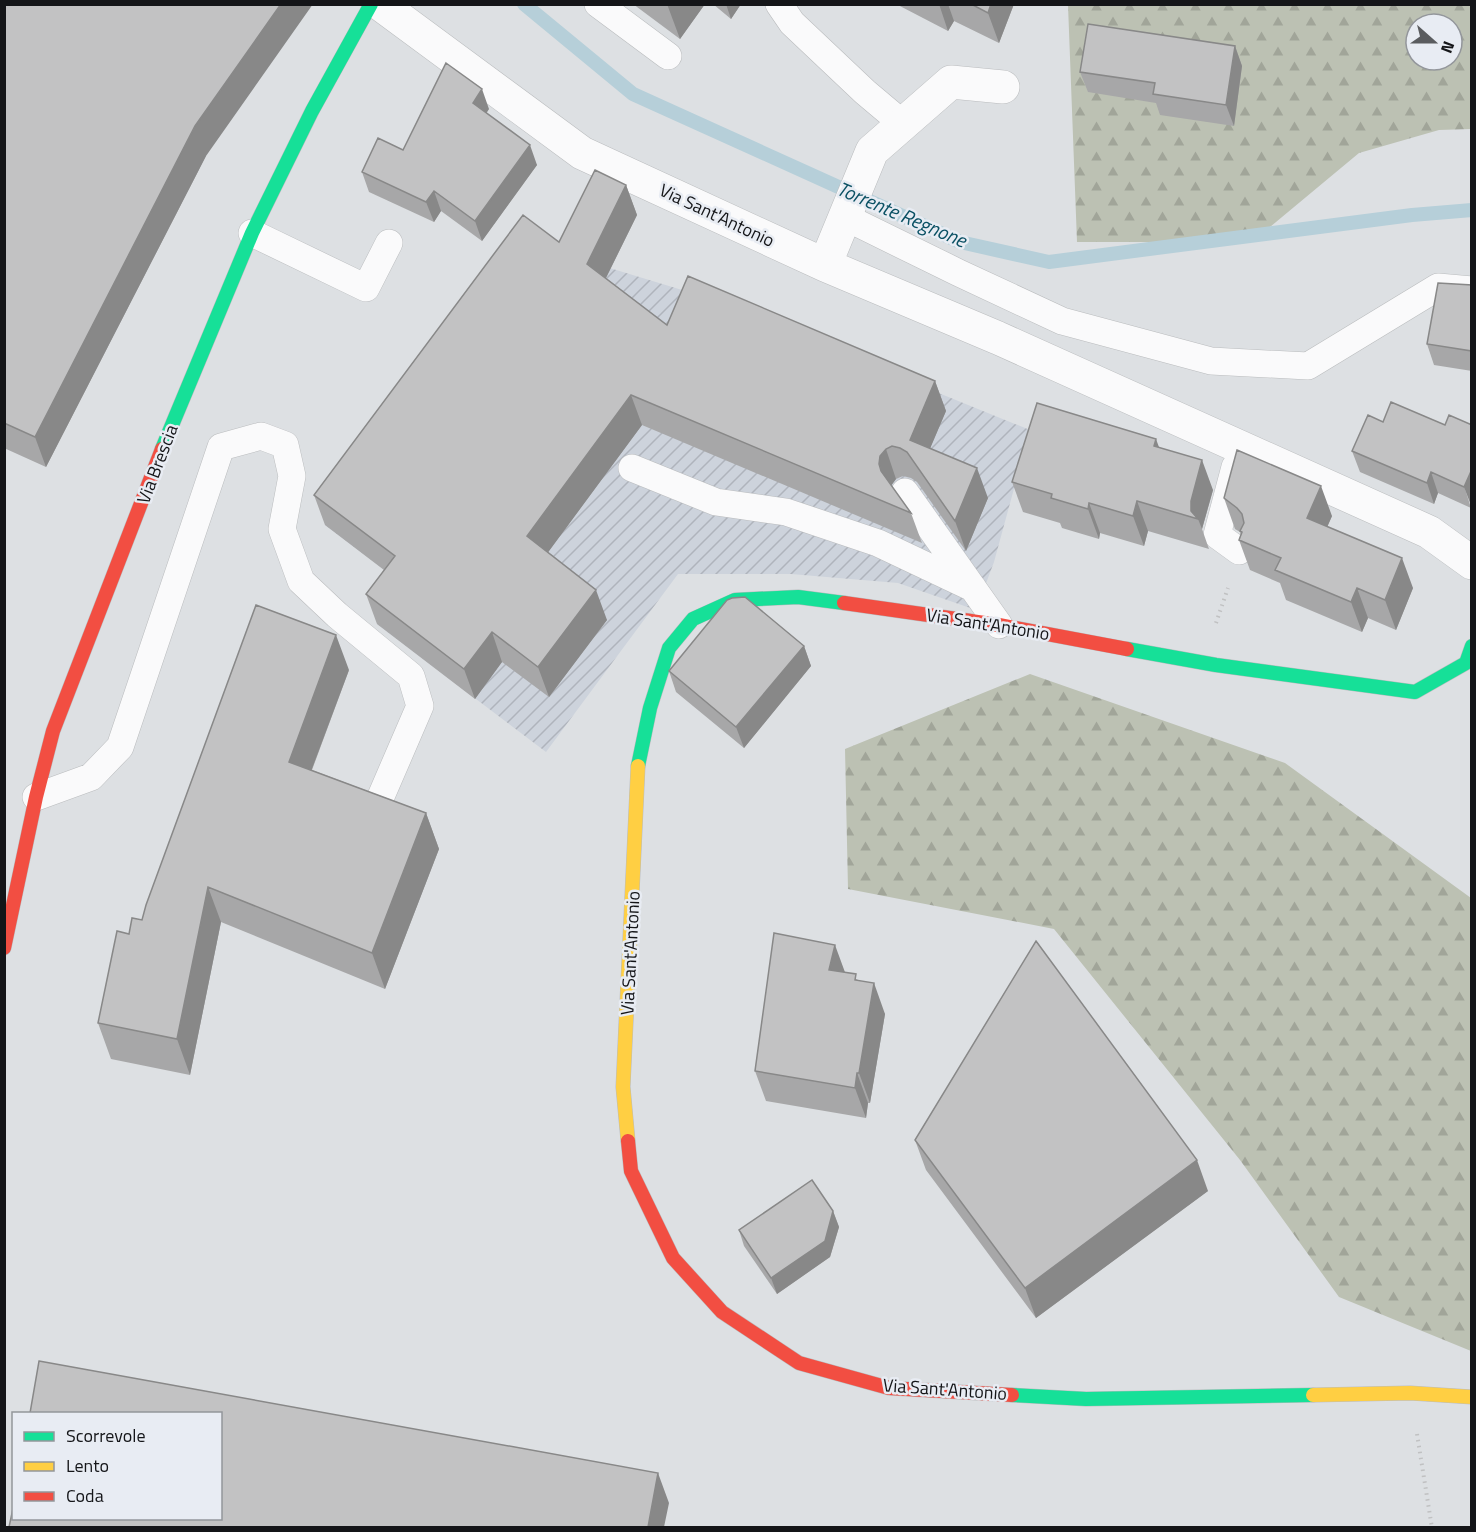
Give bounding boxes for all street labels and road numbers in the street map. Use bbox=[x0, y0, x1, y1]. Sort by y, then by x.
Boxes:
street label: Via Sant'Antonio bbox=[655, 176, 779, 254]
street label: Via Brescia bbox=[130, 421, 184, 507]
street label: Via Sant'Antonio bbox=[924, 601, 1052, 647]
street label: Via Sant'Antonio bbox=[613, 890, 647, 1016]
street label: Via Sant'Antonio bbox=[882, 1371, 1008, 1407]

